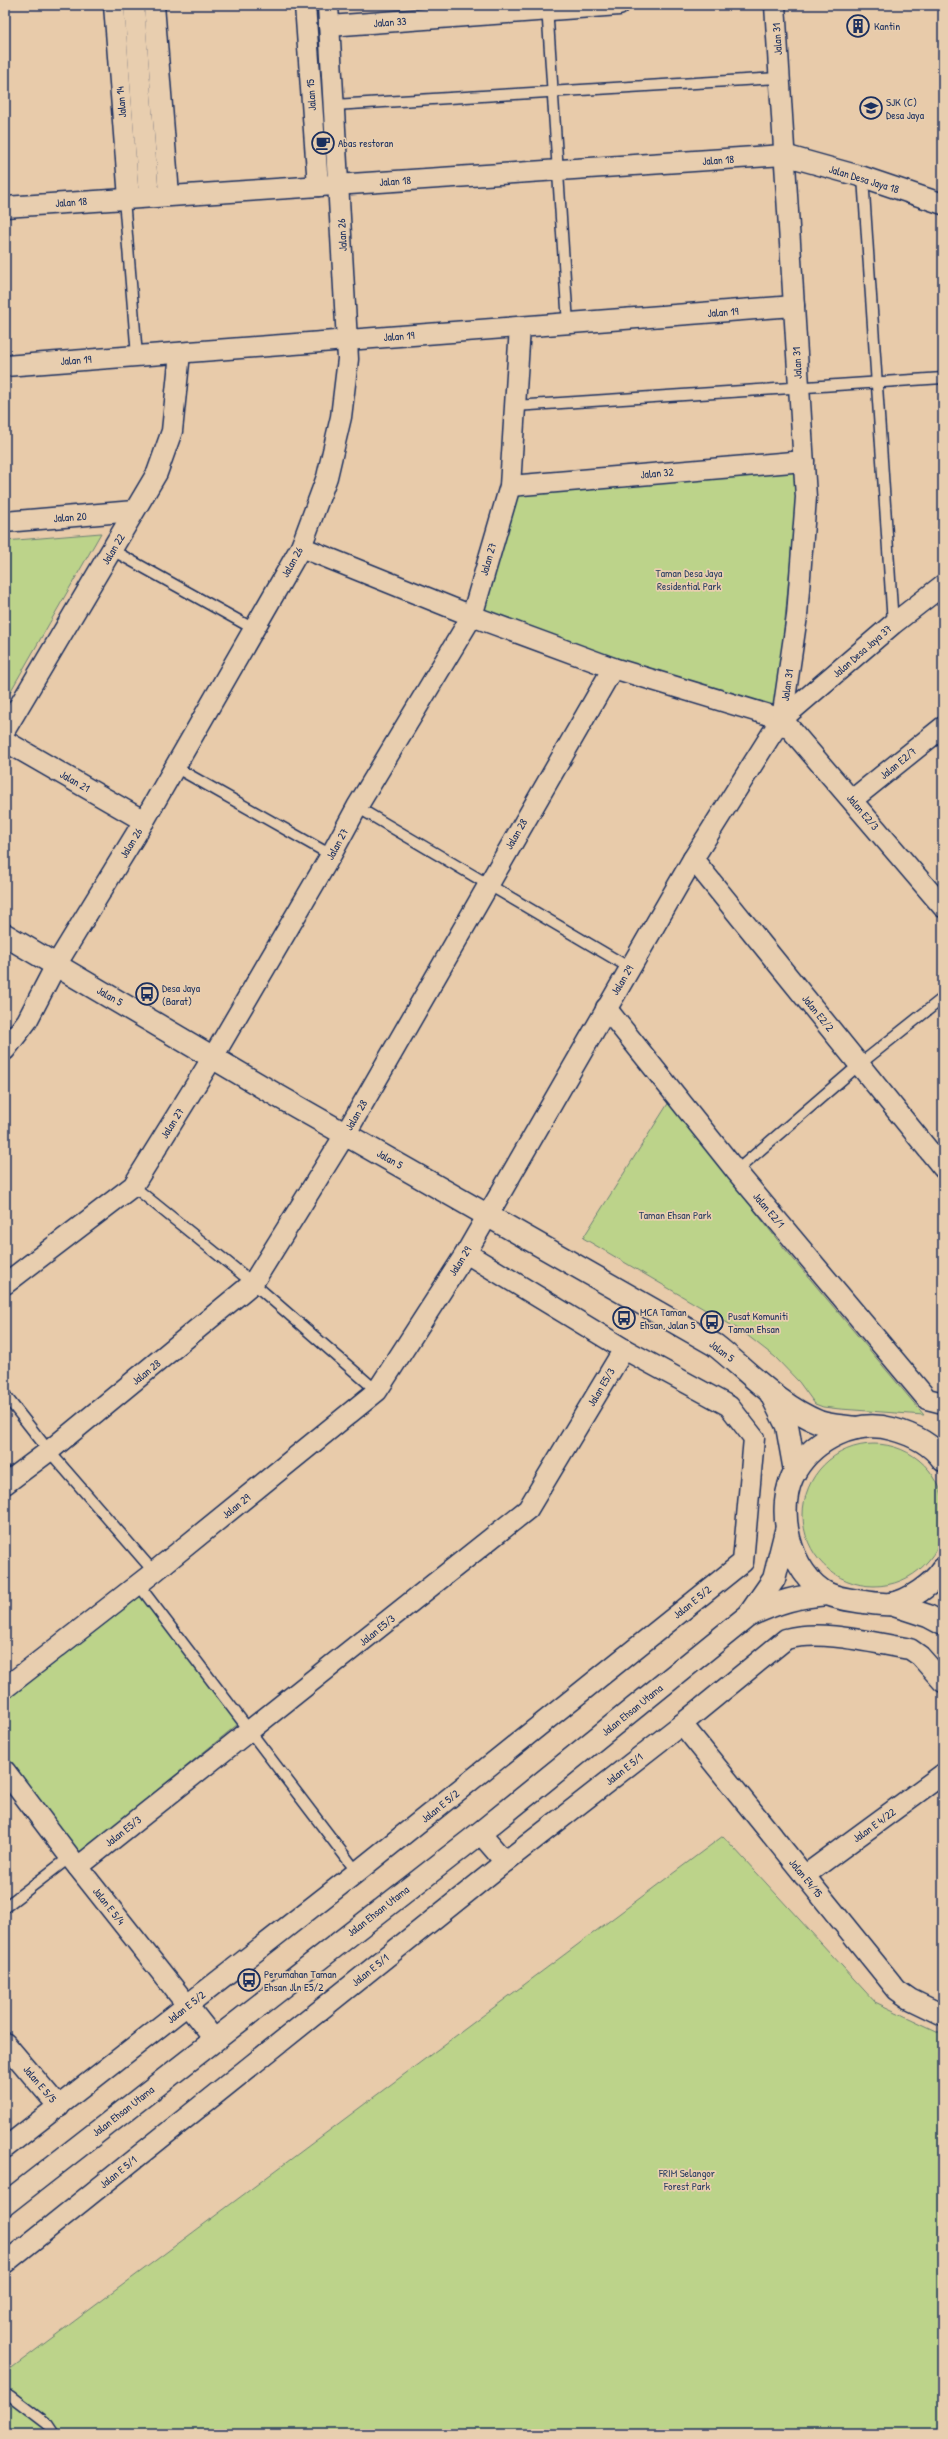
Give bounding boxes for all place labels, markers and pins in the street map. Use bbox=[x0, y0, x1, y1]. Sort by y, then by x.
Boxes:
building icon: Kantin bbox=[845, 13, 871, 39]
place label: Kantin bbox=[874, 19, 900, 33]
school or university icon: SJK (C) Desa Jaya bbox=[858, 95, 884, 121]
place label: SJK (C) Desa Jaya bbox=[886, 95, 925, 122]
cafe icon: Abas restoran bbox=[310, 130, 336, 156]
place label: Abas restoran bbox=[338, 136, 394, 150]
bus stop icon: Desa Jaya (Barat) bbox=[134, 981, 160, 1007]
place label: Desa Jaya (Barat) bbox=[162, 981, 201, 1008]
bus stop icon: MCA Taman Ehsan, Jalan 5 bbox=[611, 1305, 637, 1331]
place label: MCA Taman Ehsan, Jalan 5 bbox=[640, 1305, 696, 1332]
bus stop icon: Pusat Komuniti Taman Ehsan bbox=[699, 1309, 725, 1335]
place label: Pusat Komuniti Taman Ehsan bbox=[728, 1309, 788, 1336]
bus stop icon: Perumahan Taman Ehsan Jln E5/2 bbox=[236, 1967, 262, 1993]
place label: Perumahan Taman Ehsan Jln E5/2 bbox=[264, 1967, 337, 1994]

